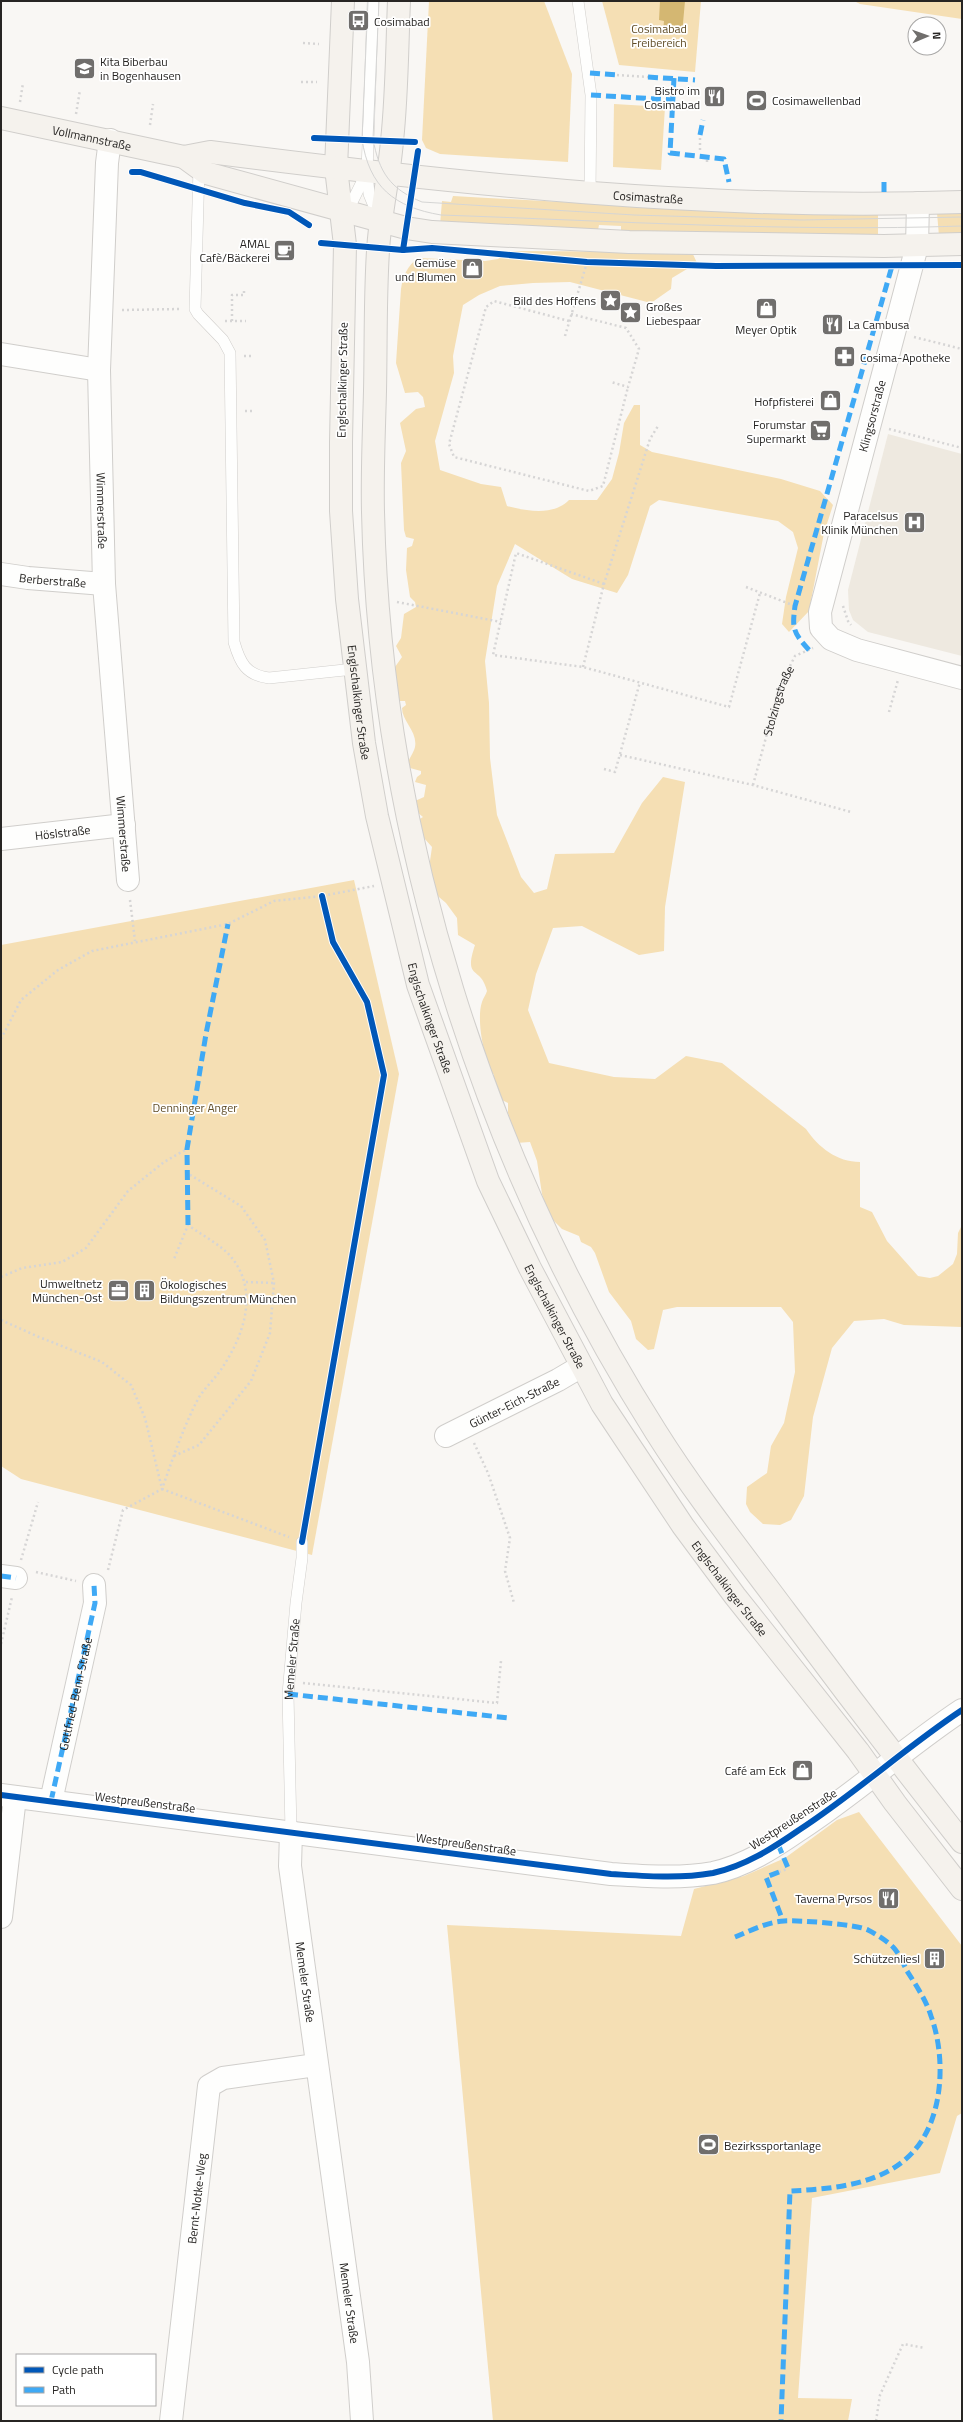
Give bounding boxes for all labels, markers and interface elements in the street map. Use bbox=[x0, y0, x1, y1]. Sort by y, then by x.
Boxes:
bus stop icon: Cosimabad bbox=[346, 8, 372, 34]
place label: Cosimabad bbox=[374, 12, 430, 31]
north arrow bbox=[907, 16, 947, 56]
park label: Cosimabad Freibereich bbox=[631, 19, 687, 52]
text: N bbox=[929, 32, 945, 40]
place label: Kita Biberbau in Bogenhausen bbox=[100, 52, 181, 85]
school or university icon: Kita Biberbau in Bogenhausen bbox=[72, 55, 98, 81]
place label: Bistro im Cosimabad bbox=[644, 81, 700, 114]
restaurant icon: Bistro im Cosimabad bbox=[702, 84, 728, 110]
sports icon: Cosimawellenbad bbox=[743, 87, 769, 113]
place label: Cosimawellenbad bbox=[772, 91, 861, 110]
street label: Vollmannstraße bbox=[51, 120, 133, 155]
street label: Cosimastraße bbox=[612, 185, 684, 208]
place label: AMAL Cafè/Bäckerei bbox=[200, 234, 270, 267]
cafe icon: AMAL Cafè/Bäckerei bbox=[272, 237, 298, 263]
place label: Gemüse und Blumen bbox=[395, 253, 456, 286]
shop icon: Gemüse und Blumen bbox=[459, 256, 485, 282]
place icon: Bild des Hoffens bbox=[598, 287, 624, 313]
place label: Bild des Hoffens bbox=[513, 291, 596, 310]
shop icon: Meyer Optik bbox=[753, 295, 779, 321]
place label: Großes Liebespaar bbox=[646, 297, 701, 330]
place icon: Großes Liebespaar bbox=[618, 300, 644, 326]
restaurant icon: La Cambusa bbox=[819, 311, 845, 337]
place label: La Cambusa bbox=[848, 315, 909, 334]
place label: Meyer Optik bbox=[735, 320, 797, 339]
street label: Englschalkinger Straße bbox=[331, 322, 353, 438]
pharmacy icon: Cosima-Apotheke bbox=[831, 344, 857, 370]
place label: Cosima-Apotheke bbox=[860, 348, 950, 367]
street label: Klingsorstraße bbox=[853, 378, 891, 454]
shop icon: Hofpfisterei bbox=[817, 388, 843, 414]
place label: Hofpfisterei bbox=[754, 392, 814, 411]
place label: Forumstar Supermarkt bbox=[746, 415, 807, 448]
supermarket icon: Forumstar Supermarkt bbox=[808, 418, 834, 444]
street label: Wimmerstraße bbox=[92, 472, 113, 549]
place label: Paracelsus Klinik München bbox=[821, 506, 898, 539]
hospital icon: Paracelsus Klinik München bbox=[901, 509, 927, 535]
street label: Berberstraße bbox=[18, 567, 87, 592]
street label: Englschalkinger Straße bbox=[343, 644, 376, 761]
street label: Stolzingstraße bbox=[757, 662, 798, 738]
street label: Wimmerstraße bbox=[112, 795, 137, 873]
street label: Höslstraße bbox=[34, 819, 91, 845]
street label: Englschalkinger Straße bbox=[403, 961, 458, 1076]
park label: Denninger Anger bbox=[153, 1098, 237, 1117]
street label: Englschalkinger Straße bbox=[520, 1261, 591, 1372]
place label: Umweltnetz München-Ost bbox=[32, 1274, 103, 1307]
place label: Ökologisches Bildungszentrum München bbox=[160, 1275, 296, 1308]
office icon: Umweltnetz München-Ost bbox=[105, 1277, 131, 1303]
building icon: Ökologisches Bildungszentrum München bbox=[132, 1278, 158, 1304]
street label: Günter-Eich-Straße bbox=[465, 1371, 563, 1433]
street label: Englschalkinger Straße bbox=[687, 1536, 773, 1640]
street label: Memeler Straße bbox=[278, 1618, 304, 1700]
street label: Gottfried-Benn-Straße bbox=[53, 1635, 97, 1752]
shop icon: Café am Eck bbox=[789, 1757, 815, 1783]
place label: Café am Eck bbox=[725, 1761, 786, 1780]
street label: Westpreußenstraße bbox=[745, 1783, 841, 1855]
street label: Westpreußenstraße bbox=[94, 1786, 196, 1818]
street label: Westpreußenstraße bbox=[414, 1828, 518, 1860]
restaurant icon: Taverna Pyrsos bbox=[875, 1885, 901, 1911]
place label: Taverna Pyrsos bbox=[795, 1889, 872, 1908]
street label: Memeler Straße bbox=[291, 1940, 321, 2024]
building icon: Schützenliesl bbox=[922, 1945, 948, 1971]
place label: Schützenliesl bbox=[853, 1949, 920, 1968]
sports icon: Bezirkssportanlage bbox=[695, 2132, 721, 2158]
place label: Bezirkssportanlage bbox=[724, 2136, 821, 2155]
street label: Bernt-Notke-Weg bbox=[182, 2152, 211, 2245]
street label: Memeler Straße bbox=[335, 2261, 365, 2345]
legend bbox=[16, 2354, 156, 2406]
text: Cycle path bbox=[52, 2360, 104, 2379]
text: Path bbox=[52, 2380, 76, 2399]

